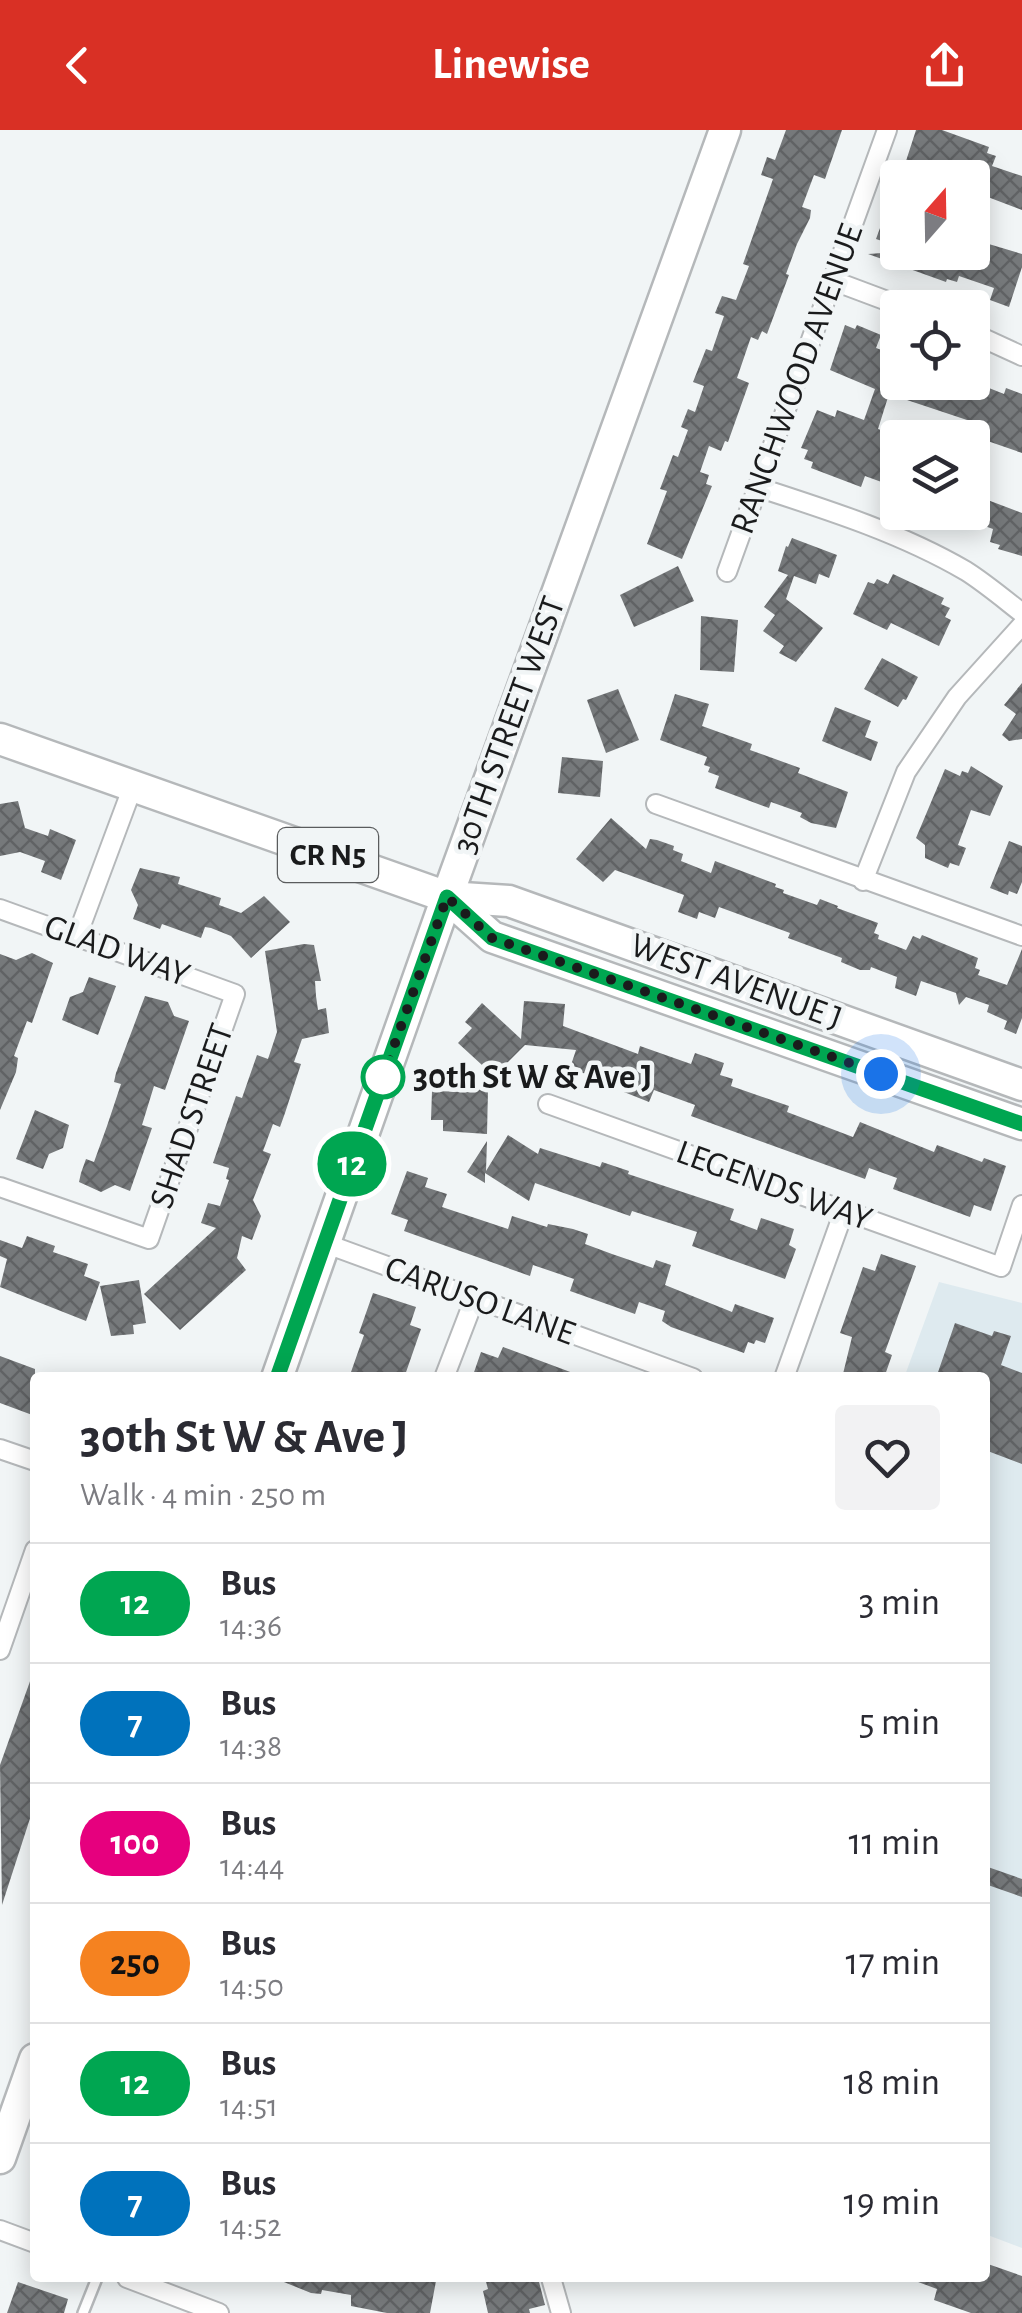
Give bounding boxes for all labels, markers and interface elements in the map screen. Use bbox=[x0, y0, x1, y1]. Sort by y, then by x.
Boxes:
icon: back bbox=[50, 38, 105, 93]
icon: share bbox=[917, 38, 972, 93]
text: Linewise bbox=[432, 42, 590, 87]
north arrow bbox=[880, 160, 990, 270]
map controls bbox=[880, 160, 990, 530]
street label: RANCHWOOD AVENUE bbox=[725, 219, 869, 539]
button: locate bbox=[880, 290, 990, 400]
button: layers bbox=[880, 420, 990, 530]
street label: 30TH STREET WEST bbox=[446, 592, 572, 858]
road number: CR N5 bbox=[278, 828, 378, 882]
street label: GLAD WAY bbox=[40, 909, 194, 993]
street label: WEST AVENUE J bbox=[626, 928, 846, 1036]
street label: SHAD STREET bbox=[144, 1019, 240, 1213]
your location bbox=[856, 1049, 906, 1099]
marker: 30th St W & Ave J bbox=[362, 1056, 404, 1098]
place label: 30th St W & Ave J bbox=[413, 1060, 653, 1095]
line badge: 12 bbox=[307, 1132, 397, 1196]
street label: LEGENDS WAY bbox=[672, 1134, 876, 1238]
text: 12 bbox=[337, 1147, 367, 1182]
street label: CARUSO LANE bbox=[380, 1250, 580, 1352]
button: heart bbox=[835, 1405, 940, 1510]
text: 30th St W & Ave J bbox=[80, 1414, 409, 1462]
text: Walk · 4 min · 250 m bbox=[80, 1479, 326, 1511]
text: Bus bbox=[220, 1565, 276, 1603]
text: 3 min bbox=[859, 1584, 940, 1622]
text: 12 bbox=[120, 1586, 150, 1621]
text: 14:36 bbox=[220, 1610, 282, 1642]
text: Bus bbox=[220, 1685, 276, 1723]
text: 5 min bbox=[859, 1704, 940, 1742]
text: 7 bbox=[127, 1706, 143, 1741]
text: 14:38 bbox=[220, 1730, 282, 1762]
text: Bus bbox=[220, 1805, 276, 1843]
text: 11 min bbox=[848, 1824, 940, 1862]
text: 100 bbox=[110, 1826, 160, 1861]
text: 14:44 bbox=[220, 1850, 285, 1882]
text: Bus bbox=[220, 1925, 276, 1963]
text: 17 min bbox=[846, 1944, 940, 1982]
text: 250 bbox=[110, 1946, 160, 1981]
text: 14:50 bbox=[220, 1970, 284, 2002]
text: Bus bbox=[220, 2045, 276, 2083]
text: 18 min bbox=[843, 2064, 940, 2102]
text: 12 bbox=[120, 2066, 150, 2101]
text: 14:51 bbox=[220, 2090, 278, 2122]
text: Bus bbox=[220, 2165, 276, 2203]
text: 19 min bbox=[844, 2184, 940, 2222]
text: 7 bbox=[127, 2186, 143, 2221]
text: 14:52 bbox=[220, 2210, 282, 2242]

